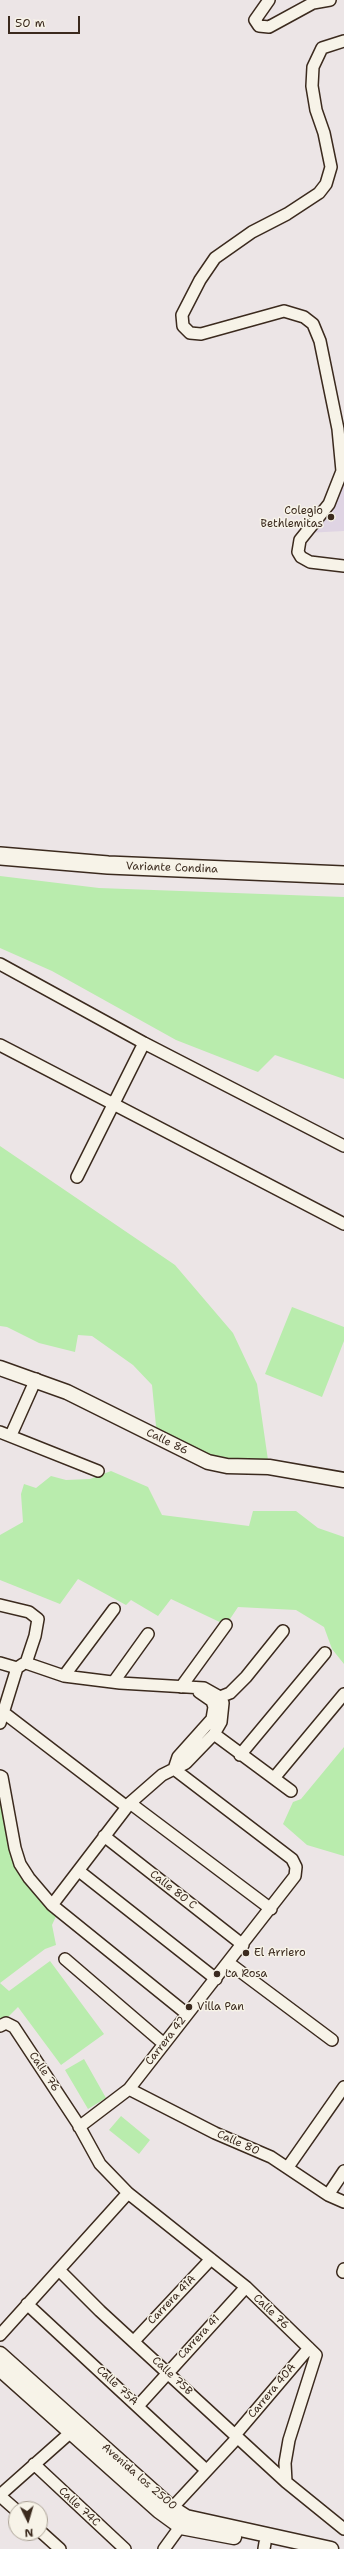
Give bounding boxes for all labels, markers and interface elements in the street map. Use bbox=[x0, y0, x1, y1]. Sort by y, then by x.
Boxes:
scale bar bbox=[10, 8, 82, 34]
text: 50 m bbox=[15, 15, 45, 31]
place label: Colegio Bethlemitas bbox=[261, 504, 323, 530]
marker: Colegio Bethlemitas bbox=[326, 512, 336, 522]
street label: Variante Condina bbox=[126, 860, 218, 876]
street label: Calle 86 bbox=[144, 1426, 190, 1458]
street label: Calle 80 C bbox=[147, 1868, 199, 1912]
place label: El Arriero bbox=[254, 1946, 306, 1960]
marker: El Arriero bbox=[241, 1948, 251, 1958]
place label: La Rosa bbox=[225, 1967, 267, 1981]
marker: La Rosa bbox=[212, 1969, 222, 1979]
place label: Villa Pan bbox=[197, 2000, 244, 2014]
marker: Villa Pan bbox=[184, 2002, 194, 2012]
street label: Carrera 42 bbox=[143, 2014, 189, 2068]
street label: Calle 76 bbox=[26, 2050, 62, 2094]
street label: Calle 80 bbox=[215, 2128, 261, 2158]
street label: Carrera 41A bbox=[145, 2273, 199, 2327]
street label: Calle 76 bbox=[250, 2292, 292, 2332]
street label: Carrera 41 bbox=[175, 2312, 223, 2362]
street label: Calle 75B bbox=[149, 2354, 195, 2398]
street label: Carrera 40A bbox=[245, 2361, 299, 2421]
street label: Calle 75A bbox=[94, 2363, 140, 2409]
street label: Avenida los 2500 bbox=[99, 2441, 179, 2513]
street label: Calle 74C bbox=[56, 2485, 102, 2529]
north arrow bbox=[8, 2501, 48, 2541]
text: N bbox=[24, 2525, 34, 2540]

